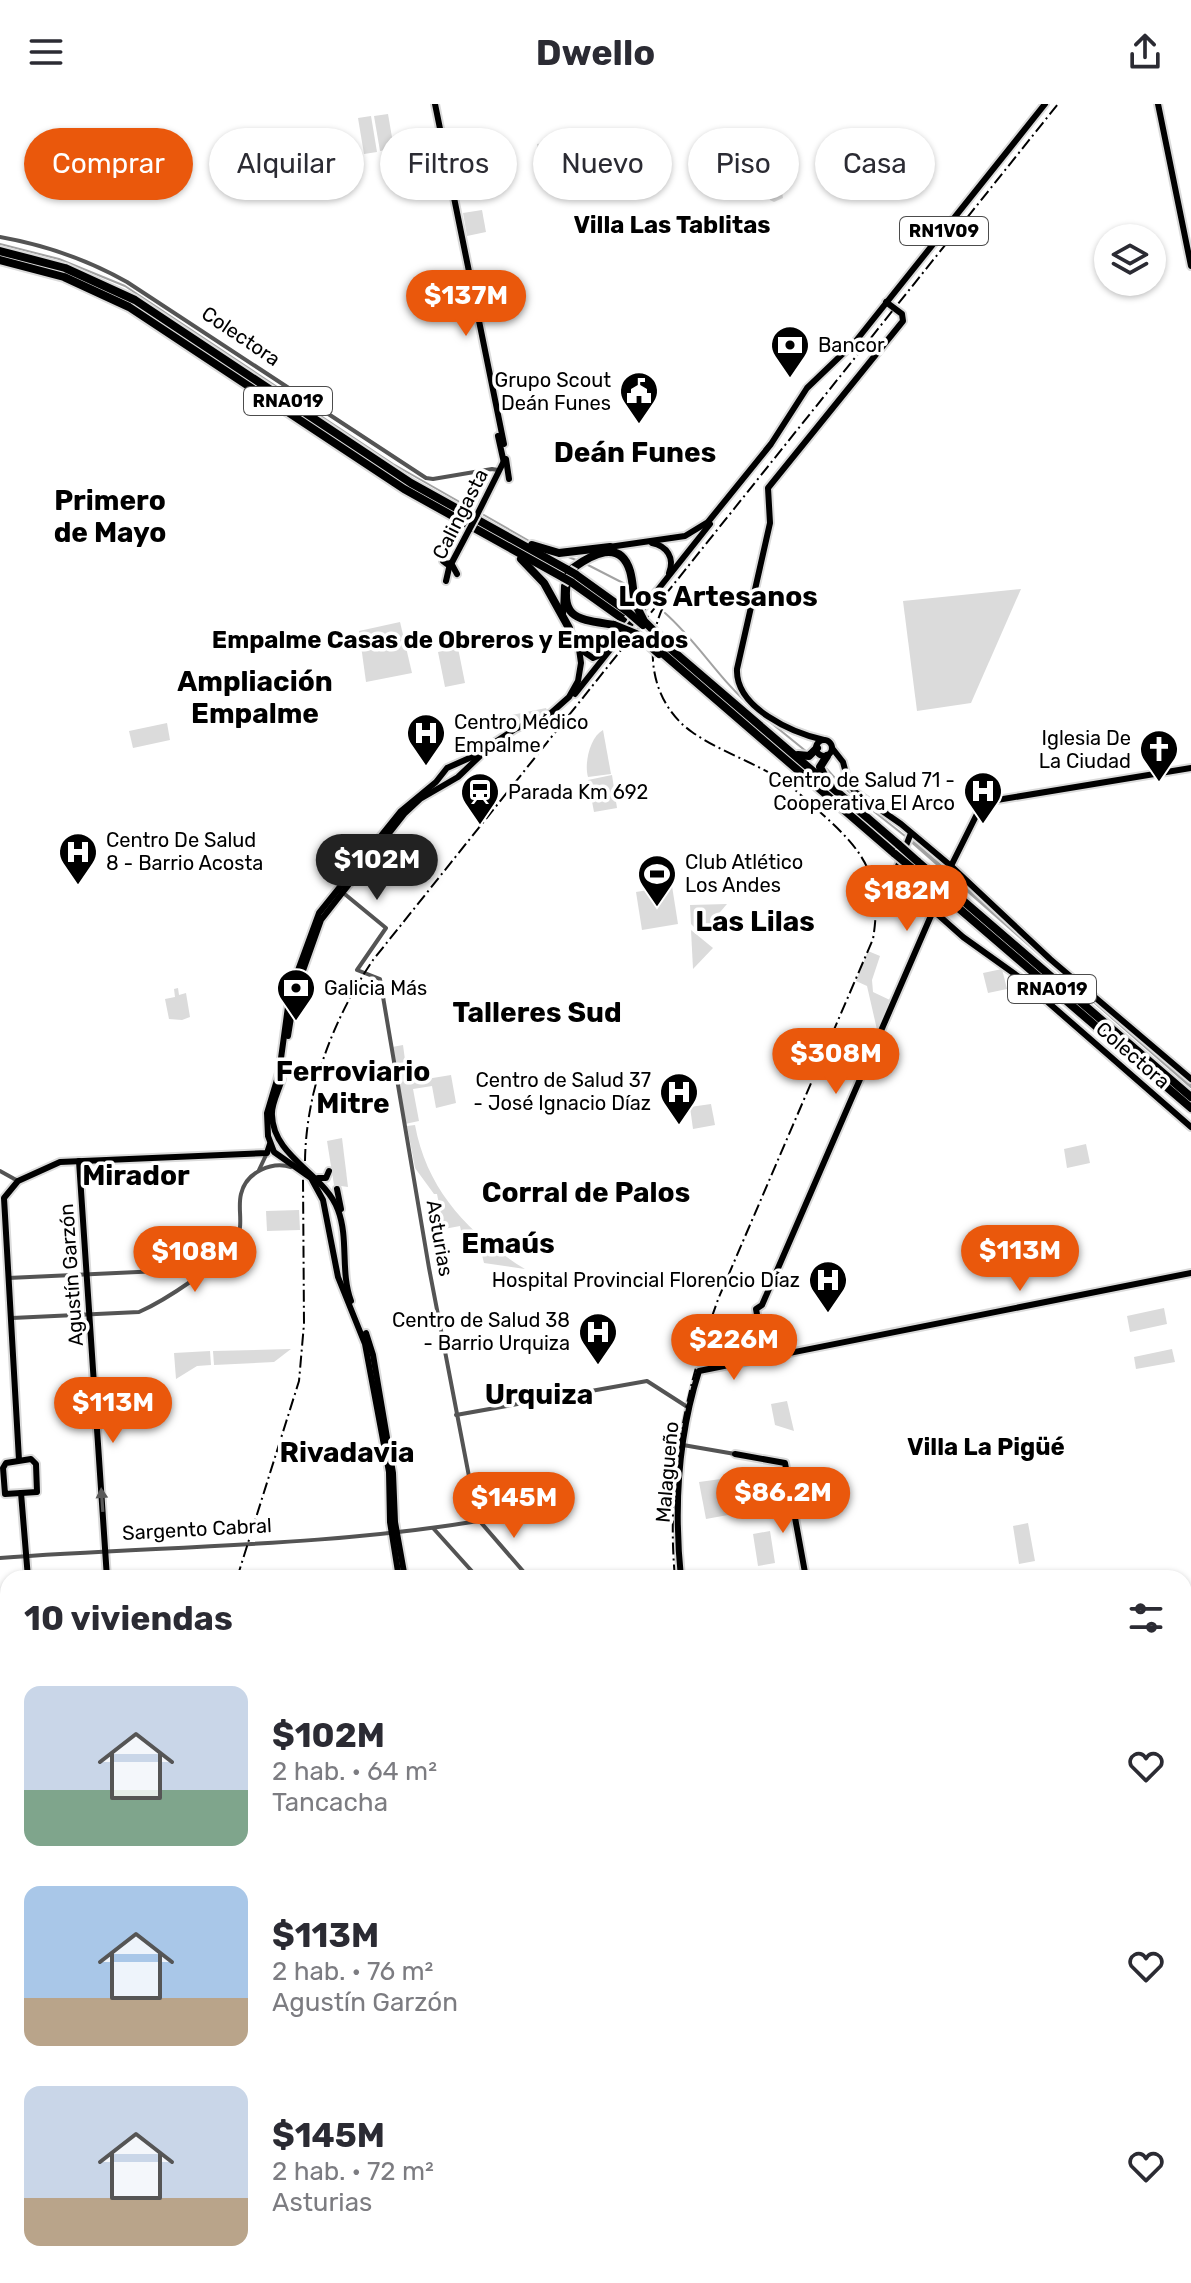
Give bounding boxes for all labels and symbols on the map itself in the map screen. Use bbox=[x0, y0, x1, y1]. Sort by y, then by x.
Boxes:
district label: Villa Las Tablitas bbox=[573, 211, 771, 239]
road number: RN1V09 bbox=[900, 217, 988, 245]
pin: $137M bbox=[410, 270, 522, 338]
street label: Colectora bbox=[197, 301, 285, 371]
bank icon: Bancor bbox=[769, 324, 811, 379]
place label: Bancor bbox=[818, 333, 885, 357]
place label: Grupo Scout Deán Funes bbox=[495, 368, 611, 415]
public building icon: Grupo Scout Deán Funes bbox=[618, 370, 660, 425]
road number: RNA019 bbox=[244, 387, 332, 415]
district label: Deán Funes bbox=[554, 436, 716, 469]
street label: Calingasta bbox=[427, 465, 493, 563]
district label: Primero de Mayo bbox=[54, 484, 166, 549]
district label: Los Artesanos bbox=[618, 580, 818, 613]
district label: Empalme Casas de Obreros y Empleados bbox=[212, 626, 688, 654]
district label: Ampliación Empalme bbox=[177, 665, 333, 730]
place label: Centro Médico Empalme bbox=[454, 710, 588, 757]
hospital icon: Centro Médico Empalme bbox=[405, 712, 447, 767]
place label: Iglesia De La Ciudad bbox=[1039, 726, 1131, 773]
church icon: Iglesia De La Ciudad bbox=[1138, 728, 1180, 783]
place label: Centro de Salud 71 - Cooperativa El Arco bbox=[768, 768, 955, 815]
hospital icon: Centro de Salud 71 - Cooperativa El Arco bbox=[962, 770, 1004, 825]
station icon: Parada Km 692 bbox=[459, 771, 501, 826]
place label: Parada Km 692 bbox=[508, 780, 648, 804]
place label: Centro De Salud 8 - Barrio Acosta bbox=[106, 828, 263, 875]
hospital icon: Centro De Salud 8 - Barrio Acosta bbox=[57, 831, 99, 886]
pin: $102M bbox=[321, 834, 433, 902]
place label: Club Atlético Los Andes bbox=[685, 850, 803, 897]
sports icon: Club Atlético Los Andes bbox=[636, 853, 678, 908]
pin: $182M bbox=[851, 865, 963, 933]
district label: Las Lilas bbox=[695, 905, 815, 938]
bank icon: Galicia Más bbox=[275, 967, 317, 1022]
road number: RNA019 bbox=[1008, 975, 1096, 1003]
place label: Galicia Más bbox=[324, 976, 427, 1000]
district label: Talleres Sud bbox=[452, 996, 622, 1029]
street label: Colectora bbox=[1091, 1017, 1175, 1093]
pin: $308M bbox=[780, 1028, 892, 1096]
district label: Ferroviario Mitre bbox=[276, 1055, 430, 1120]
place label: Centro de Salud 37 - José Ignacio Díaz bbox=[473, 1068, 651, 1115]
hospital icon: Centro de Salud 37 - José Ignacio Díaz bbox=[658, 1071, 700, 1126]
district label: Mirador bbox=[82, 1159, 190, 1192]
district label: Corral de Palos bbox=[482, 1176, 690, 1209]
street label: Asturias bbox=[421, 1198, 459, 1278]
street label: Agustín Garzón bbox=[54, 1203, 88, 1347]
pin: $113M bbox=[964, 1225, 1076, 1293]
pin: $108M bbox=[139, 1226, 251, 1294]
district label: Emaús bbox=[461, 1227, 555, 1260]
hospital icon: Hospital Provincial Florencio Díaz bbox=[807, 1259, 849, 1314]
place label: Hospital Provincial Florencio Díaz bbox=[492, 1268, 800, 1292]
place label: Centro de Salud 38 - Barrio Urquiza bbox=[392, 1308, 570, 1355]
hospital icon: Centro de Salud 38 - Barrio Urquiza bbox=[577, 1311, 619, 1366]
pin: $226M bbox=[678, 1314, 790, 1382]
pin: $113M bbox=[57, 1377, 169, 1445]
district label: Urquiza bbox=[485, 1378, 593, 1411]
street label: Malagueño bbox=[651, 1420, 683, 1524]
district label: Villa La Pigüé bbox=[907, 1433, 1065, 1461]
district label: Rivadavia bbox=[280, 1436, 414, 1469]
pin: $86.2M bbox=[718, 1467, 848, 1535]
pin: $145M bbox=[458, 1472, 570, 1540]
one-way arrow bbox=[95, 1487, 108, 1512]
street label: Sargento Cabral bbox=[122, 1513, 272, 1545]

